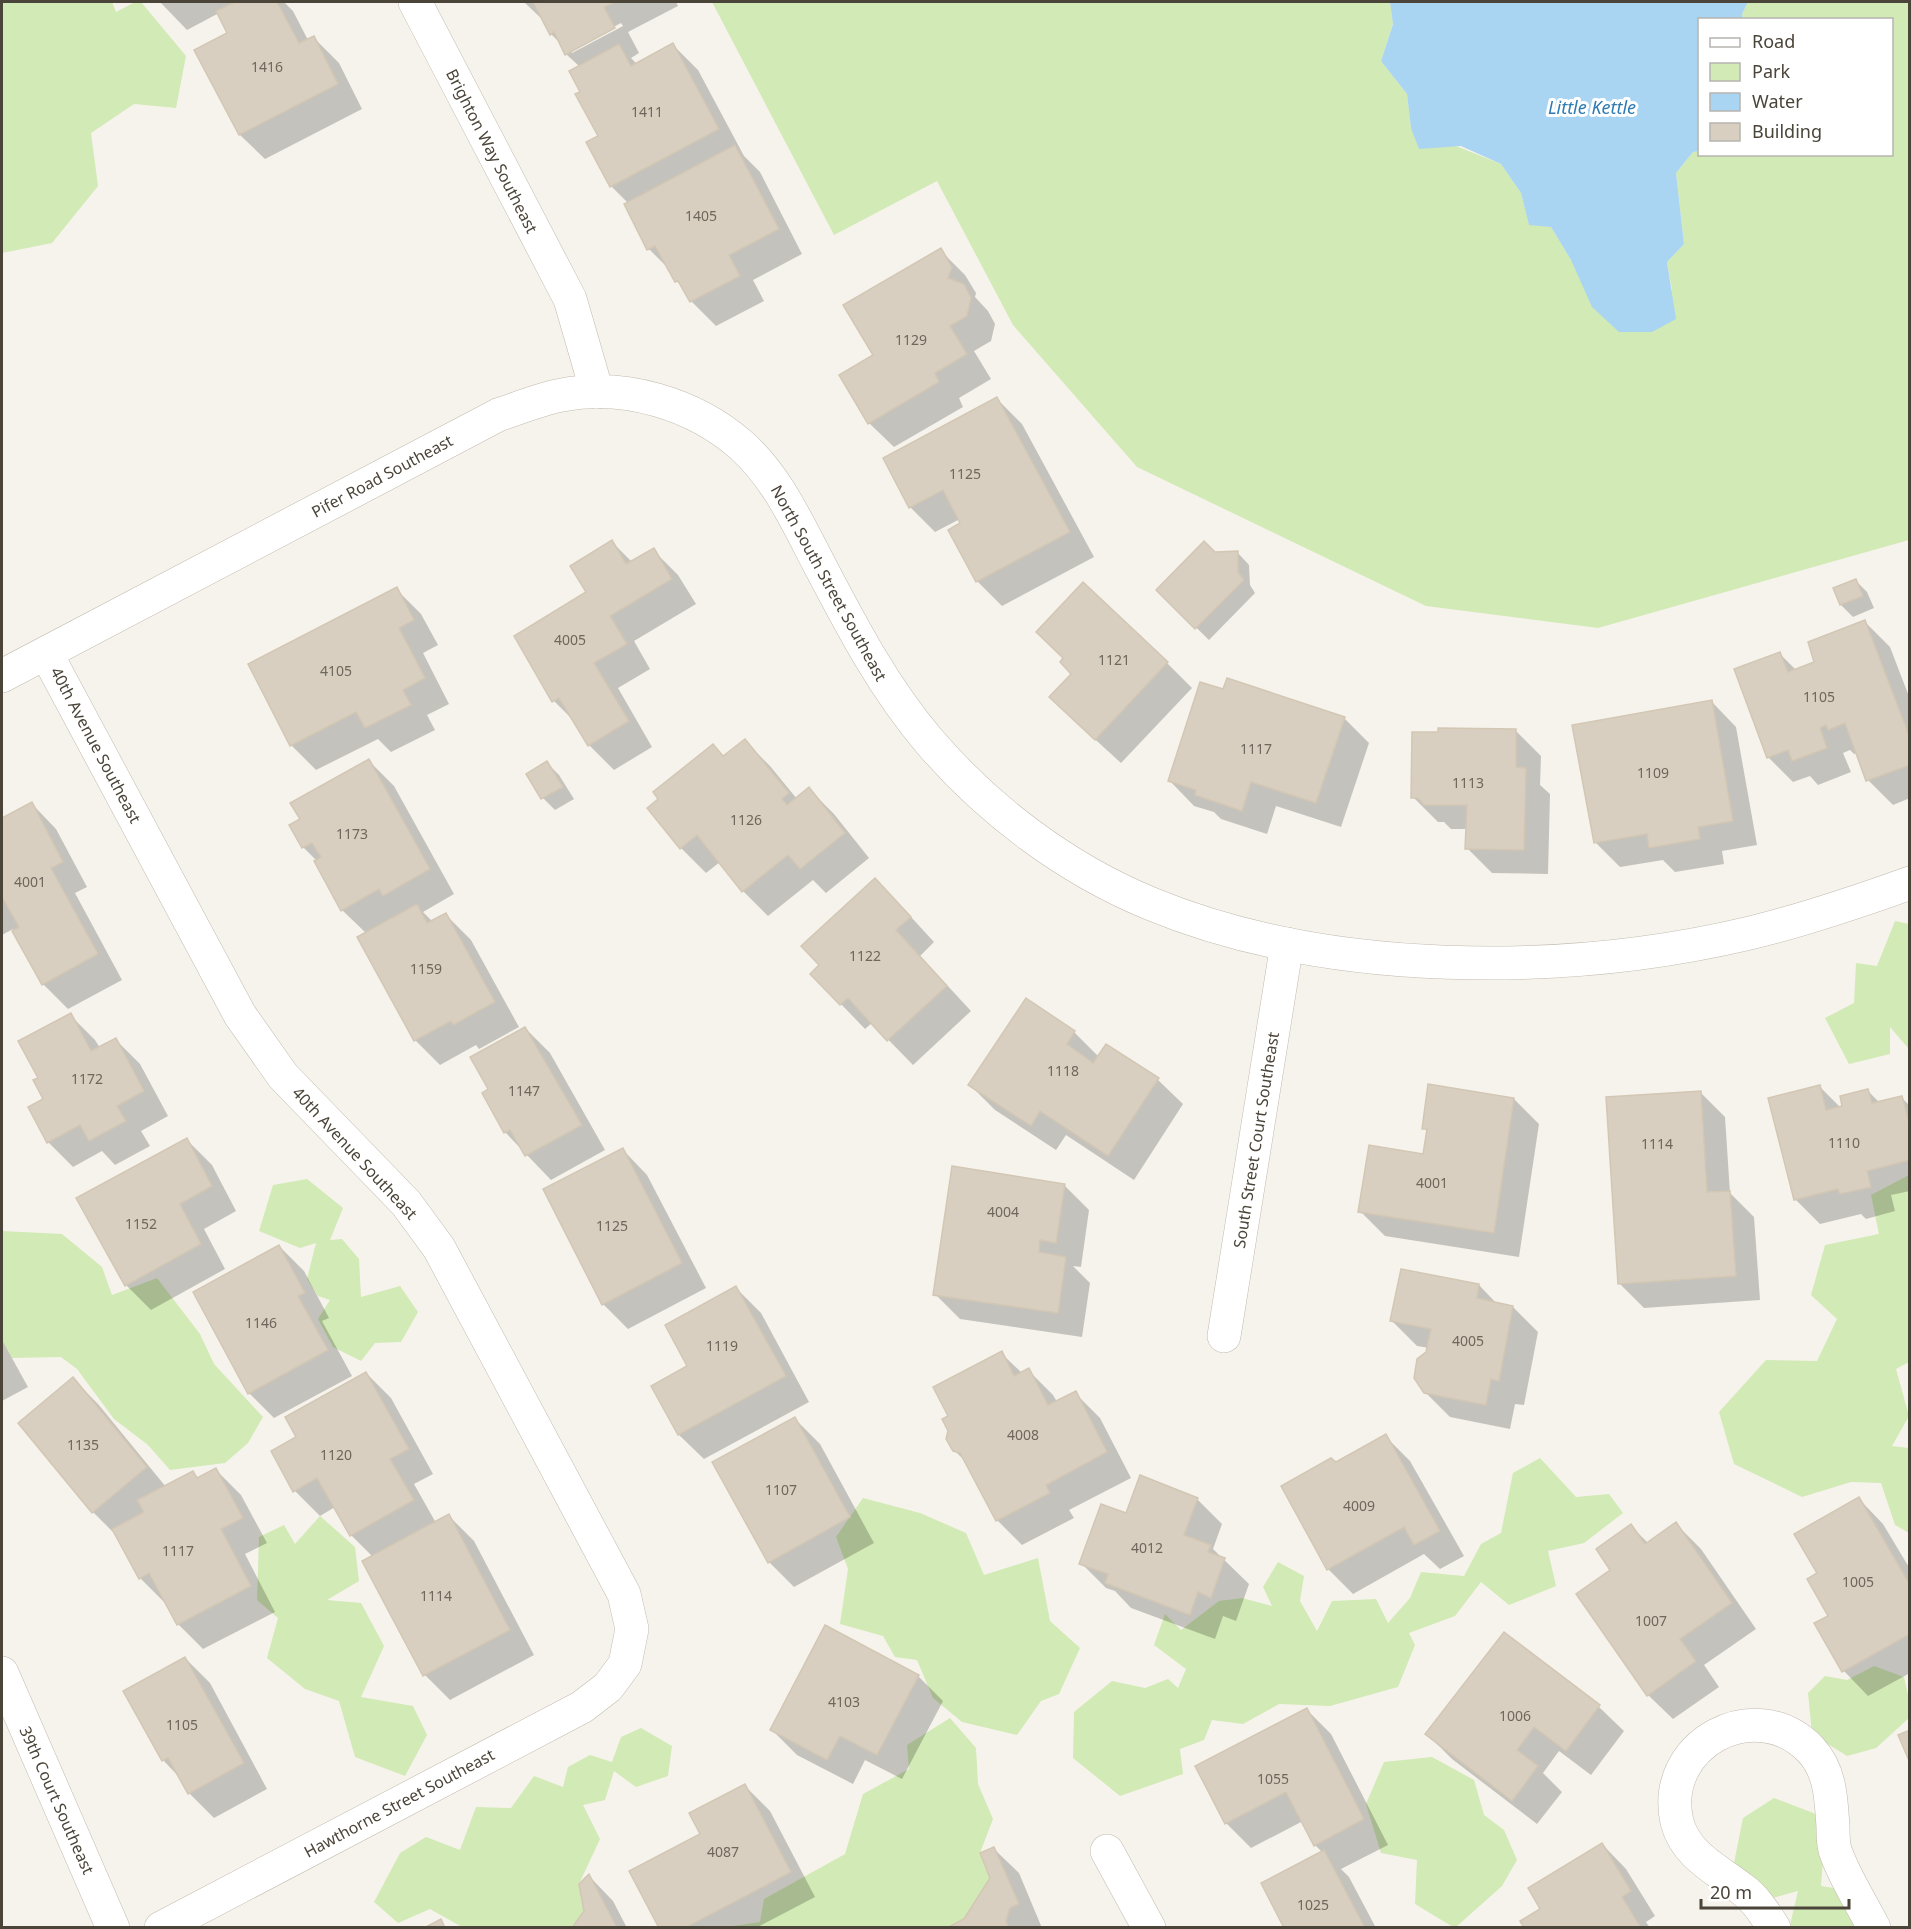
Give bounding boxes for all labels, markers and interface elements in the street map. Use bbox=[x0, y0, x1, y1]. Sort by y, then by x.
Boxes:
legend bbox=[1698, 18, 1893, 156]
text: Road bbox=[1752, 29, 1795, 53]
house number: 1416 bbox=[251, 57, 283, 76]
text: Park bbox=[1752, 59, 1790, 83]
street label: Brighton Way Southeast bbox=[441, 65, 543, 237]
text: Water bbox=[1752, 89, 1803, 113]
water label: Little Kettle bbox=[1548, 95, 1636, 119]
house number: 1411 bbox=[631, 102, 663, 121]
text: Building bbox=[1752, 119, 1822, 143]
house number: 1405 bbox=[685, 206, 717, 225]
house number: 1129 bbox=[895, 330, 927, 349]
street label: Pifer Road Southeast bbox=[307, 429, 457, 523]
house number: 1125 bbox=[949, 464, 981, 483]
street label: North South Street Southeast bbox=[766, 481, 892, 685]
house number: 4005 bbox=[554, 630, 586, 649]
house number: 1121 bbox=[1098, 650, 1130, 669]
house number: 4105 bbox=[320, 661, 352, 680]
street label: 40th Avenue Southeast bbox=[45, 663, 147, 827]
house number: 1105 bbox=[1803, 687, 1835, 706]
house number: 1117 bbox=[1240, 739, 1272, 758]
house number: 1109 bbox=[1637, 763, 1669, 782]
house number: 1113 bbox=[1452, 773, 1484, 792]
house number: 1126 bbox=[730, 810, 762, 829]
house number: 1173 bbox=[336, 824, 368, 843]
house number: 4001 bbox=[14, 872, 46, 891]
house number: 1122 bbox=[849, 946, 881, 965]
house number: 1159 bbox=[410, 959, 442, 978]
street label: South Street Court Southeast bbox=[1228, 1030, 1284, 1250]
house number: 1118 bbox=[1047, 1061, 1079, 1080]
house number: 1172 bbox=[71, 1069, 103, 1088]
house number: 1147 bbox=[508, 1081, 540, 1100]
street label: 40th Avenue Southeast bbox=[288, 1082, 423, 1224]
house number: 1110 bbox=[1828, 1133, 1860, 1152]
house number: 1114 bbox=[1641, 1134, 1673, 1153]
house number: 4001 bbox=[1416, 1173, 1448, 1192]
house number: 4004 bbox=[987, 1202, 1019, 1221]
house number: 1152 bbox=[125, 1214, 157, 1233]
house number: 1125 bbox=[596, 1216, 628, 1235]
house number: 1146 bbox=[245, 1313, 277, 1332]
house number: 4005 bbox=[1452, 1331, 1484, 1350]
house number: 1119 bbox=[706, 1336, 738, 1355]
house number: 4008 bbox=[1007, 1425, 1039, 1444]
house number: 1135 bbox=[67, 1435, 99, 1454]
house number: 1120 bbox=[320, 1445, 352, 1464]
house number: 1107 bbox=[765, 1480, 797, 1499]
house number: 4009 bbox=[1343, 1496, 1375, 1515]
house number: 4012 bbox=[1131, 1538, 1163, 1557]
house number: 1117 bbox=[162, 1541, 194, 1560]
house number: 1005 bbox=[1842, 1572, 1874, 1591]
house number: 1114 bbox=[420, 1586, 452, 1605]
house number: 1007 bbox=[1635, 1611, 1667, 1630]
house number: 4103 bbox=[828, 1692, 860, 1711]
house number: 1006 bbox=[1499, 1706, 1531, 1725]
house number: 1105 bbox=[166, 1715, 198, 1734]
street label: 39th Court Southeast bbox=[14, 1723, 100, 1878]
street label: Hawthorne Street Southeast bbox=[300, 1743, 498, 1863]
house number: 1055 bbox=[1257, 1769, 1289, 1788]
house number: 4087 bbox=[707, 1842, 739, 1861]
scale bar bbox=[1701, 1872, 1850, 1910]
text: 20 m bbox=[1710, 1880, 1752, 1904]
house number: 1025 bbox=[1297, 1895, 1329, 1914]

